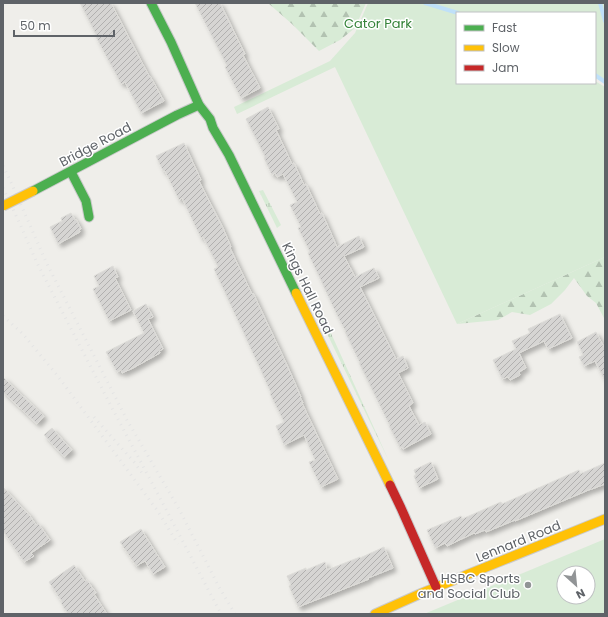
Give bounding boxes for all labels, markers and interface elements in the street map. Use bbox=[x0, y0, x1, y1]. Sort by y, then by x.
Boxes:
scale bar bbox=[14, 12, 114, 38]
legend bbox=[456, 12, 596, 84]
park label: Cator Park bbox=[344, 14, 412, 33]
text: 50 m bbox=[20, 17, 51, 34]
text: Fast bbox=[492, 19, 517, 36]
text: Slow bbox=[492, 39, 520, 56]
text: Jam bbox=[492, 59, 519, 76]
street label: Bridge Road bbox=[56, 118, 135, 171]
street label: Kings Hall Road bbox=[277, 239, 338, 337]
street label: Lennard Road bbox=[473, 516, 563, 567]
north arrow bbox=[556, 565, 596, 605]
place label: HSBC Sports and Social Club bbox=[418, 569, 520, 603]
marker: HSBC Sports and Social Club bbox=[523, 580, 533, 590]
text: N bbox=[573, 585, 588, 603]

